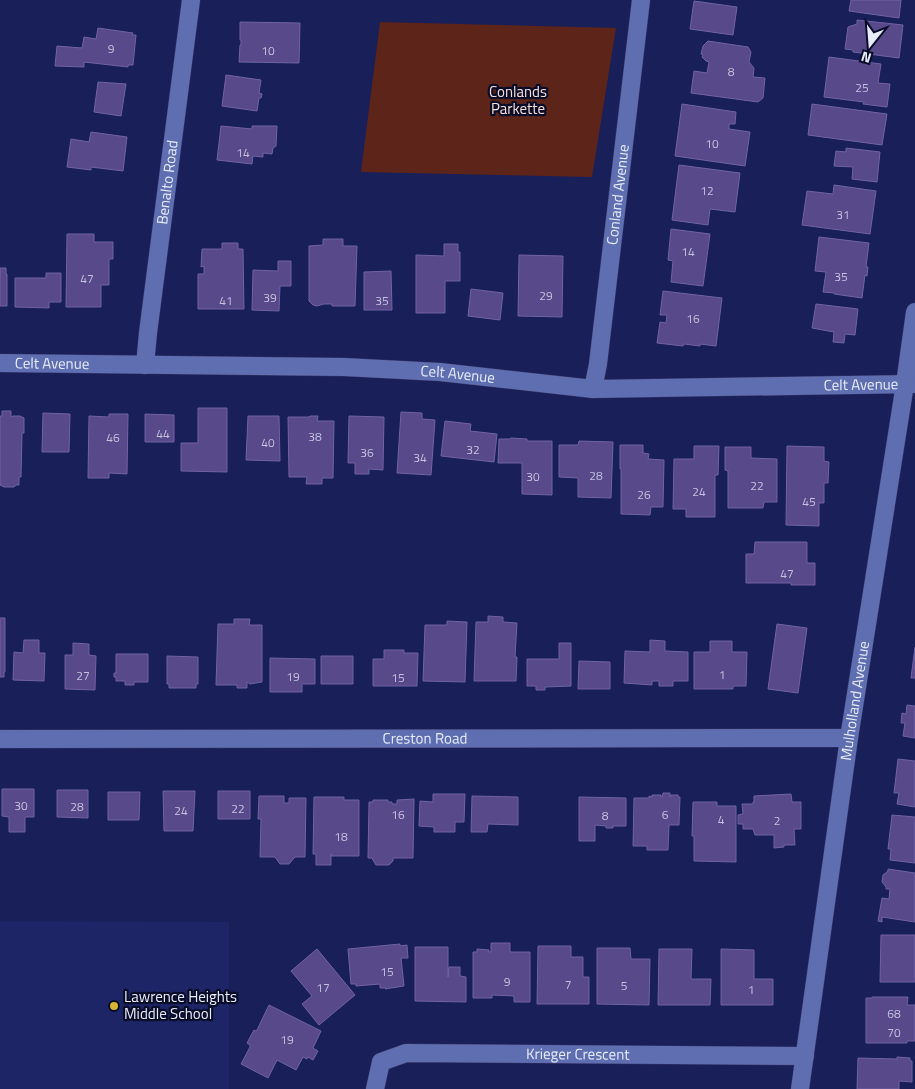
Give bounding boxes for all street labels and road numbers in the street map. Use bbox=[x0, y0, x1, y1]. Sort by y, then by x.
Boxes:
street label: Benalto Road bbox=[150, 139, 184, 226]
street label: Conland Avenue bbox=[600, 143, 635, 246]
street label: Celt Avenue bbox=[15, 351, 89, 375]
street label: Celt Avenue bbox=[420, 359, 496, 389]
street label: Celt Avenue bbox=[823, 372, 898, 396]
street label: Mulholland Avenue bbox=[834, 639, 875, 762]
street label: Creston Road bbox=[383, 726, 467, 750]
street label: Krieger Crescent bbox=[526, 1042, 630, 1066]

